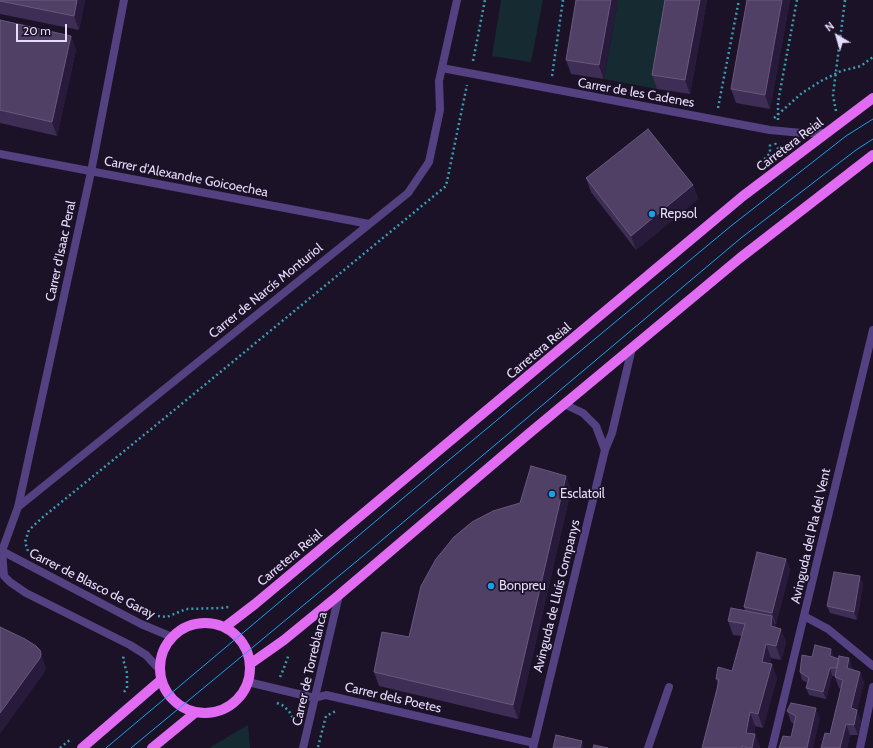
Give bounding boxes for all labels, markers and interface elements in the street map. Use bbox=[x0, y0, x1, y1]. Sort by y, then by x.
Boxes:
scale bar bbox=[18, 16, 69, 42]
north arrow bbox=[817, 16, 857, 56]
text: N bbox=[822, 19, 837, 34]
text: 20 m bbox=[23, 23, 51, 38]
street label: Carrer de les Cadenes bbox=[576, 75, 696, 111]
street label: Carretera Reial bbox=[754, 115, 826, 175]
street label: Carrer d'Alexandre Goicoechea bbox=[103, 153, 269, 201]
street label: Carrer d'Isaac Peral bbox=[43, 199, 79, 303]
place label: Repsol bbox=[660, 206, 697, 222]
marker: Repsol bbox=[647, 209, 657, 219]
street label: Carrer de Narcís Monturiol bbox=[206, 240, 326, 342]
street label: Carretera Reial bbox=[504, 319, 574, 383]
street label: Avinguda del Pla del Vent bbox=[788, 467, 834, 605]
place label: Esclatoil bbox=[560, 486, 605, 502]
marker: Esclatoil bbox=[547, 489, 557, 499]
street label: Avinguda de Lluís Companys bbox=[530, 518, 584, 674]
street label: Carretera Reial bbox=[255, 526, 325, 590]
street label: Carrer de Blasco de Garay bbox=[26, 545, 158, 623]
place label: Bonpreu bbox=[499, 578, 546, 594]
marker: Bonpreu bbox=[486, 581, 496, 591]
street label: Carrer de Torreblanca bbox=[289, 611, 331, 727]
street label: Carrer dels Poetes bbox=[343, 679, 443, 717]

